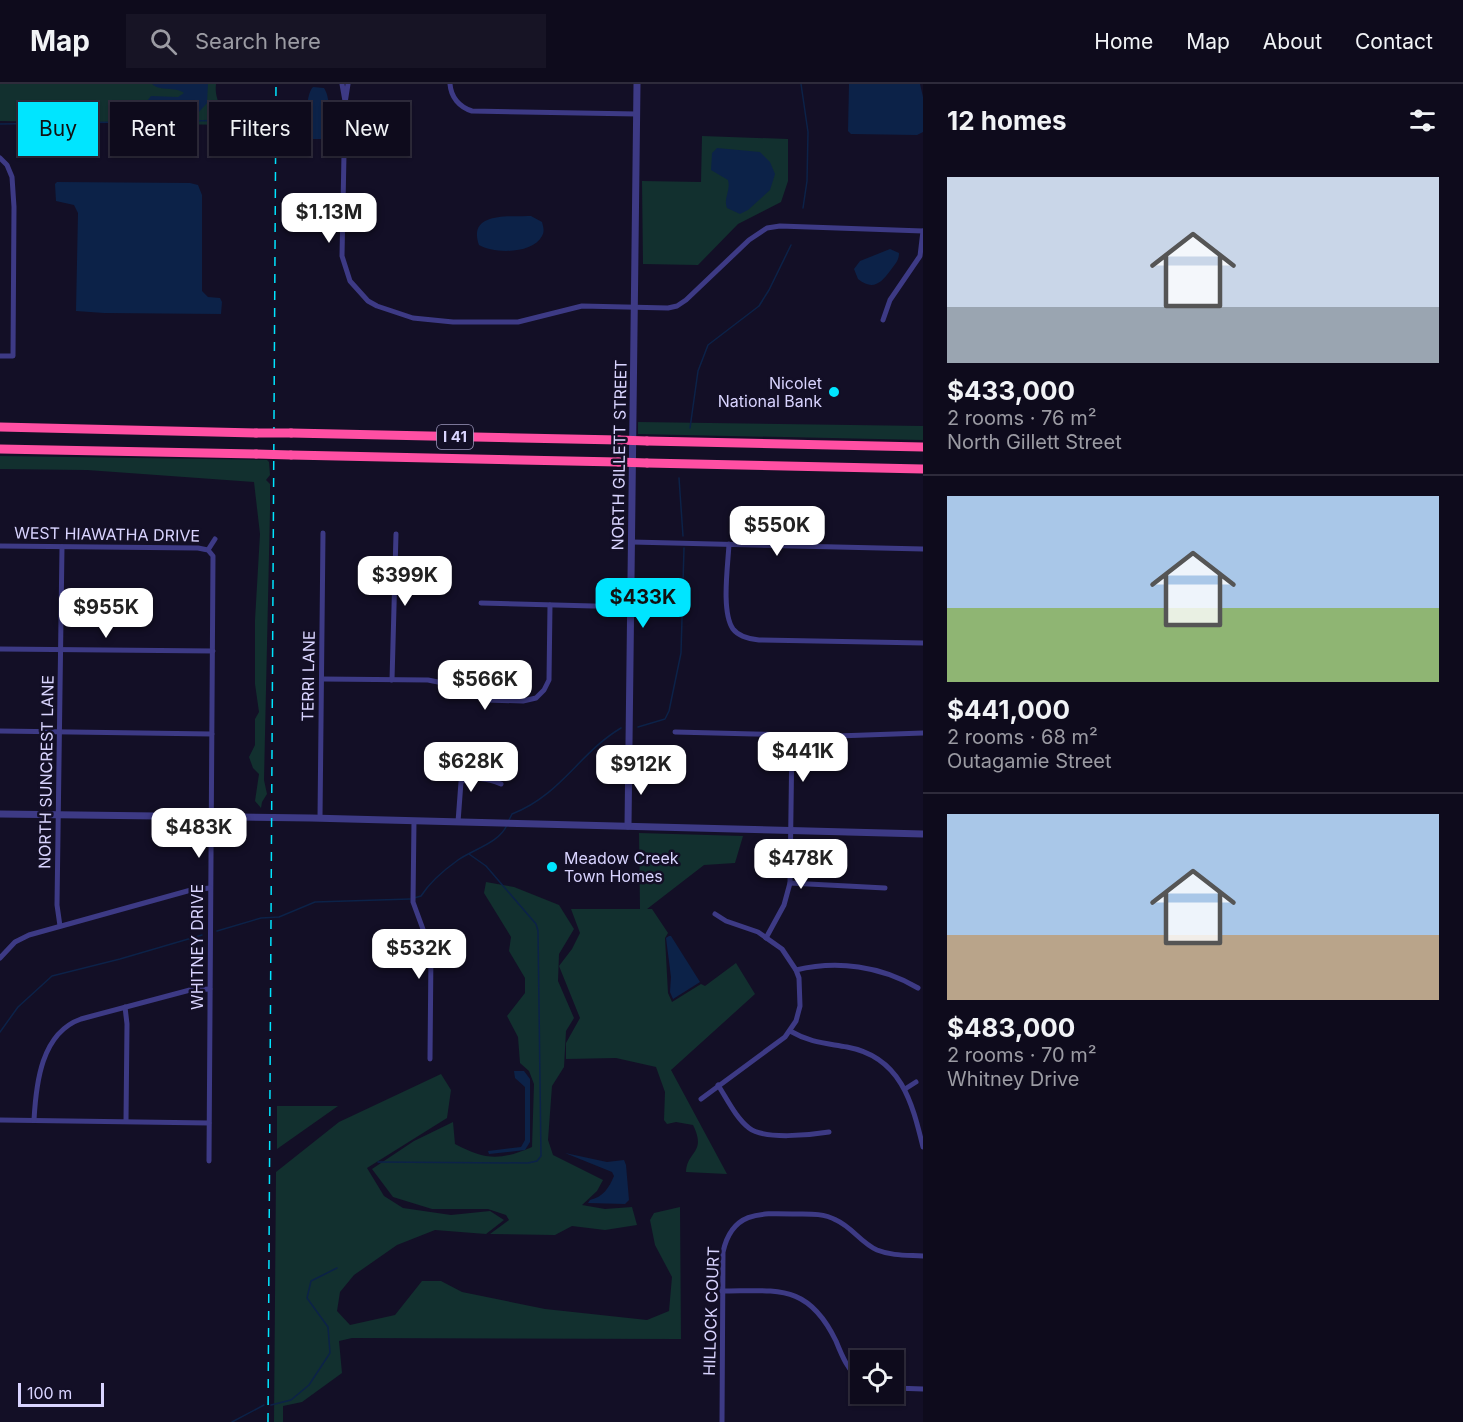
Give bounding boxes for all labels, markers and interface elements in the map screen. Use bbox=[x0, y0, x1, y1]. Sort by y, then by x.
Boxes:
search box bbox=[126, 14, 546, 68]
text: Map bbox=[30, 24, 90, 58]
icon: search bbox=[147, 25, 180, 58]
text: Search here bbox=[195, 28, 321, 54]
text: Home bbox=[1094, 29, 1153, 54]
text: Map bbox=[1186, 29, 1230, 54]
text: About bbox=[1263, 29, 1322, 54]
text: Contact bbox=[1355, 29, 1433, 54]
chip: Buy bbox=[18, 102, 98, 156]
chip: Rent bbox=[110, 102, 197, 156]
chip: Filters bbox=[209, 102, 311, 156]
chip: New bbox=[323, 102, 410, 156]
icon: filters bbox=[1406, 104, 1439, 137]
text: 12 homes bbox=[947, 105, 1067, 136]
pin: $1.13M bbox=[280, 193, 378, 244]
text: $1.13M bbox=[296, 200, 362, 224]
icon: home bbox=[1139, 216, 1247, 324]
street label: NORTH GILLETT STREET bbox=[607, 359, 631, 551]
place label: Nicolet National Bank bbox=[718, 373, 822, 411]
text: $433,000 bbox=[947, 375, 1075, 406]
marker: Nicolet National Bank bbox=[827, 385, 841, 399]
text: 2 rooms · 76 m² bbox=[947, 406, 1096, 430]
road number: I 41 bbox=[437, 425, 473, 449]
text: North Gillett Street bbox=[947, 430, 1122, 454]
pin: $550K bbox=[735, 506, 819, 557]
text: $550K bbox=[744, 513, 810, 537]
street label: WEST HIAWATHA DRIVE bbox=[14, 522, 200, 546]
icon: home bbox=[1139, 535, 1247, 643]
pin: $399K bbox=[363, 556, 447, 607]
text: $399K bbox=[372, 563, 438, 587]
pin: $433K bbox=[601, 578, 685, 629]
text: $433K bbox=[610, 585, 676, 609]
pin: $955K bbox=[64, 588, 148, 639]
text: $955K bbox=[73, 595, 139, 619]
street label: TERRI LANE bbox=[297, 630, 319, 722]
pin: $566K bbox=[443, 660, 527, 711]
text: $566K bbox=[452, 667, 518, 691]
street label: NORTH SUNCREST LANE bbox=[34, 675, 58, 869]
text: $441,000 bbox=[947, 694, 1070, 725]
text: 2 rooms · 68 m² bbox=[947, 725, 1098, 749]
pin: $441K bbox=[761, 732, 845, 783]
text: $441K bbox=[772, 739, 834, 763]
pin: $628K bbox=[429, 742, 513, 793]
pin: $912K bbox=[599, 745, 683, 796]
text: $628K bbox=[438, 749, 504, 773]
text: Outagamie Street bbox=[947, 749, 1112, 773]
text: $912K bbox=[610, 752, 672, 776]
pin: $483K bbox=[157, 808, 241, 859]
text: $483K bbox=[166, 815, 232, 839]
pin: $478K bbox=[759, 839, 843, 890]
text: $478K bbox=[768, 846, 834, 870]
place label: Meadow Creek Town Homes bbox=[564, 848, 679, 886]
icon: home bbox=[1139, 853, 1247, 961]
marker: Meadow Creek Town Homes bbox=[545, 860, 559, 874]
street label: WHITNEY DRIVE bbox=[187, 884, 207, 1010]
pin: $532K bbox=[377, 929, 461, 980]
text: $532K bbox=[386, 936, 452, 960]
text: $483,000 bbox=[947, 1012, 1075, 1043]
text: 2 rooms · 70 m² bbox=[947, 1043, 1097, 1067]
text: Whitney Drive bbox=[947, 1067, 1080, 1091]
street label: HILLOCK COURT bbox=[699, 1246, 723, 1376]
map controls bbox=[850, 1350, 904, 1404]
button: locate bbox=[850, 1350, 904, 1404]
scale bar bbox=[18, 1380, 104, 1408]
text: 100 m bbox=[27, 1383, 72, 1403]

